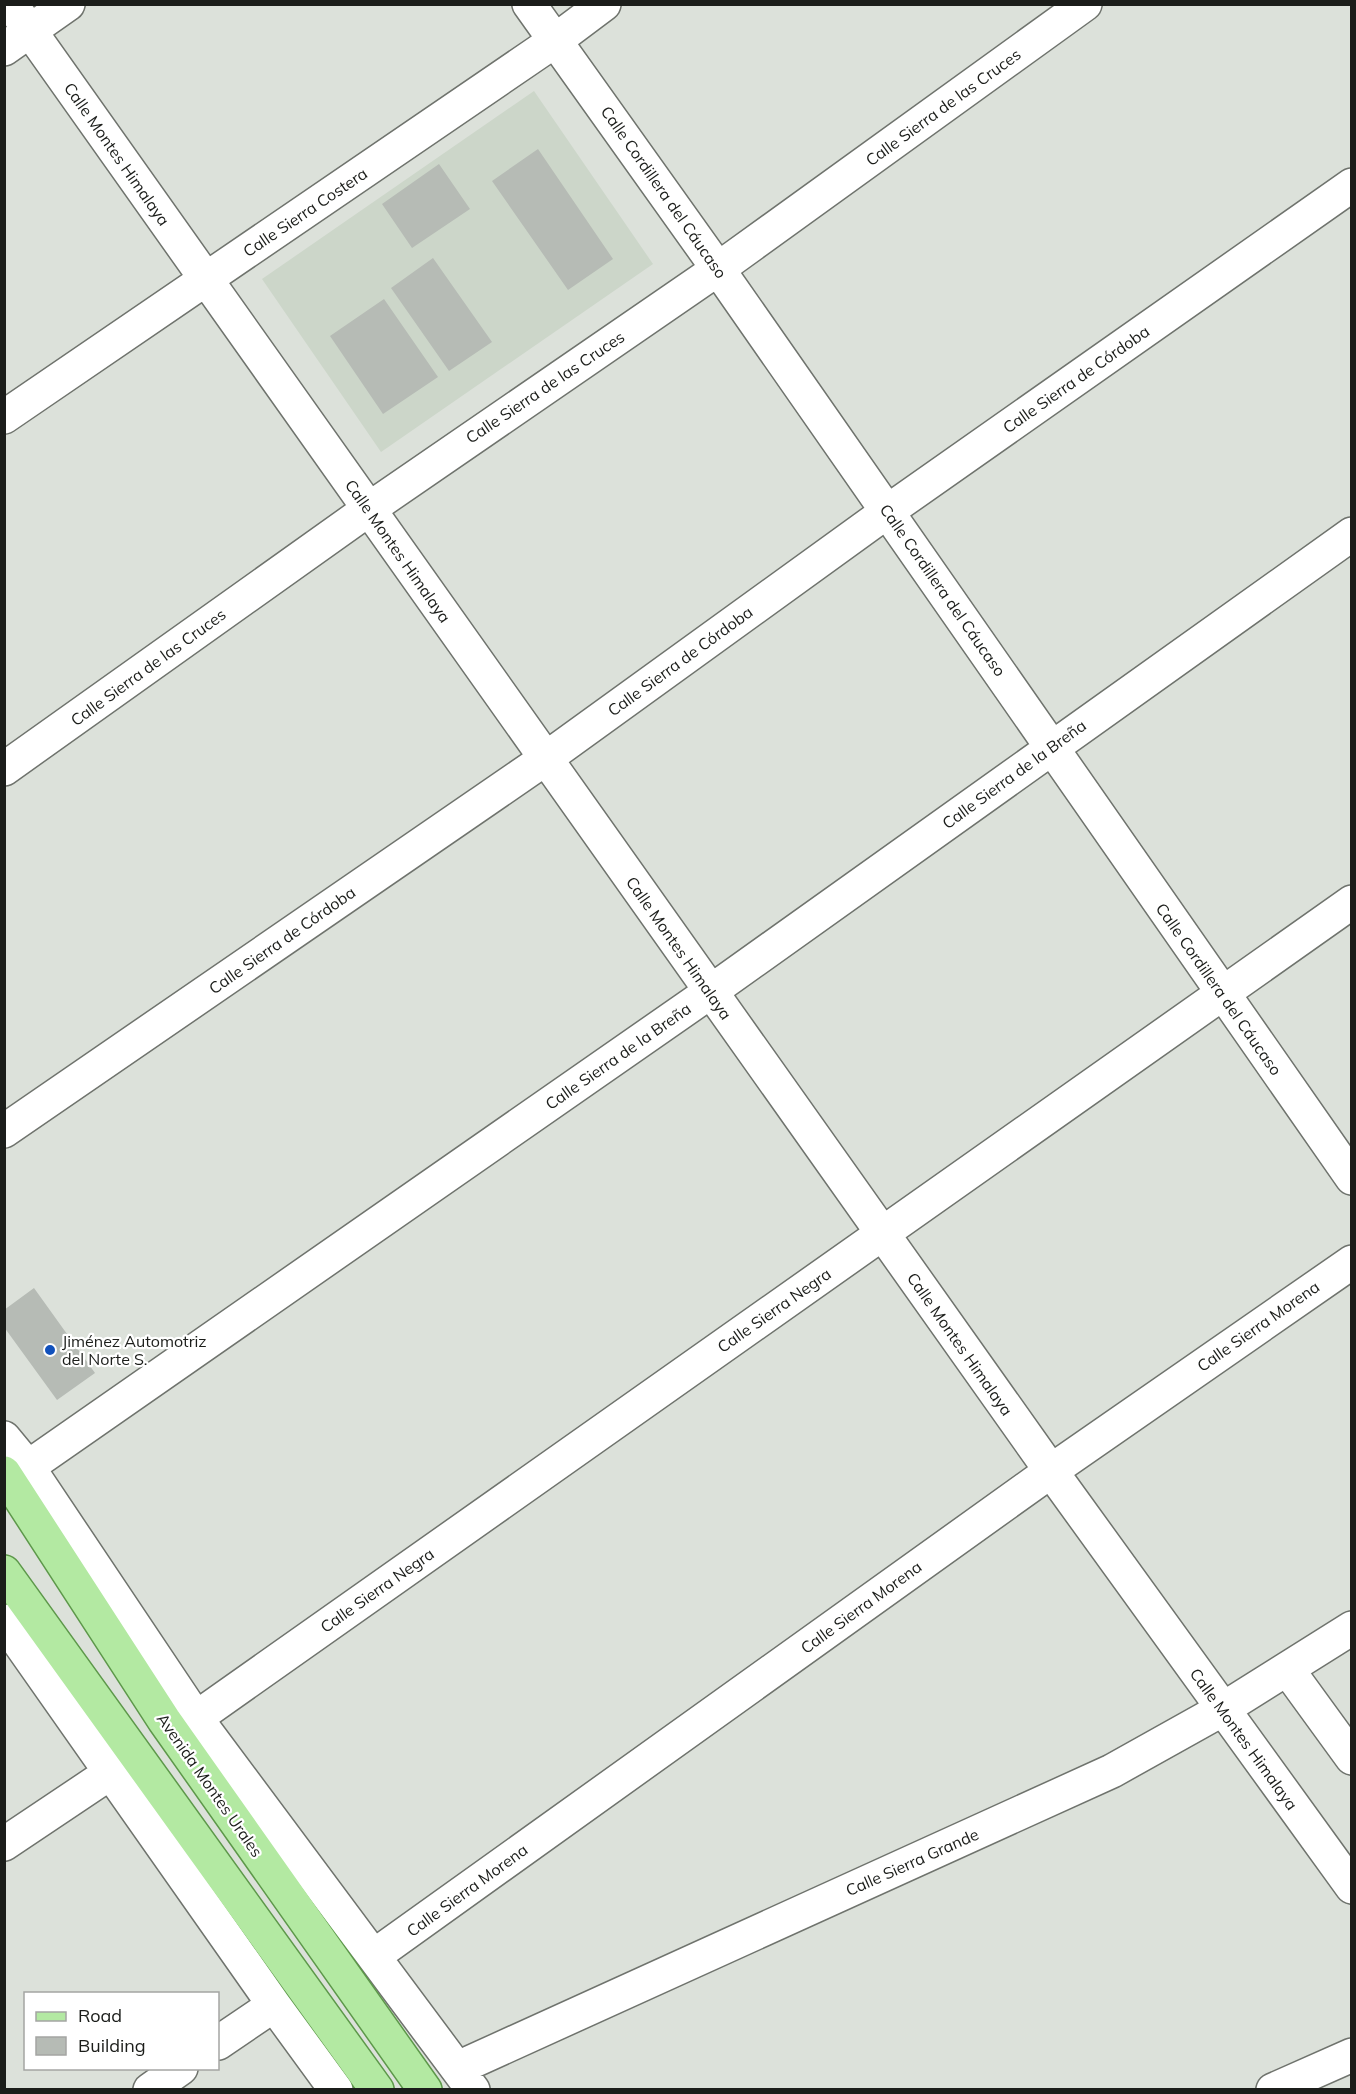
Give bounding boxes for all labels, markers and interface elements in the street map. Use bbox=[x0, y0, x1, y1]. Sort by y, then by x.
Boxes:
street label: Calle Sierra de las Cruces bbox=[861, 44, 1025, 170]
street label: Calle Montes Himalaya bbox=[60, 78, 174, 230]
street label: Calle Cordillera del Cáucaso bbox=[597, 102, 731, 282]
street label: Calle Sierra Costera bbox=[239, 163, 371, 261]
street label: Calle Sierra de Córdoba bbox=[999, 321, 1153, 437]
street label: Calle Sierra de las Cruces bbox=[462, 326, 628, 448]
street label: Calle Montes Himalaya bbox=[341, 475, 455, 627]
street label: Calle Cordillera del Cáucaso bbox=[876, 500, 1010, 680]
street label: Calle Sierra de Córdoba bbox=[604, 602, 756, 720]
street label: Calle Sierra de las Cruces bbox=[66, 604, 230, 730]
street label: Calle Sierra de la Breña bbox=[938, 715, 1090, 833]
street label: Calle Montes Himalaya bbox=[622, 872, 736, 1024]
street label: Calle Sierra de Córdoba bbox=[205, 882, 359, 998]
street label: Calle Cordillera del Cáucaso bbox=[1152, 899, 1286, 1079]
street label: Calle Sierra de la Breña bbox=[541, 998, 695, 1114]
street label: Calle Sierra Negra bbox=[713, 1263, 835, 1357]
street label: Calle Montes Himalaya bbox=[903, 1268, 1017, 1420]
street label: Calle Sierra Morena bbox=[1193, 1276, 1323, 1376]
place label: Jiménez Automotriz del Norte S. bbox=[62, 1331, 207, 1369]
marker: Jiménez Automotriz del Norte S. bbox=[43, 1343, 57, 1357]
street label: Calle Sierra Negra bbox=[316, 1543, 438, 1637]
street label: Calle Sierra Morena bbox=[797, 1556, 925, 1658]
street label: Calle Montes Himalaya bbox=[1186, 1664, 1302, 1814]
street label: Avenida Montes Urales bbox=[153, 1709, 267, 1861]
street label: Calle Sierra Grande bbox=[842, 1824, 982, 1900]
street label: Calle Sierra Morena bbox=[403, 1839, 531, 1941]
legend bbox=[24, 1992, 219, 2070]
text: Road bbox=[78, 2004, 122, 2027]
text: Building bbox=[78, 2034, 146, 2057]

